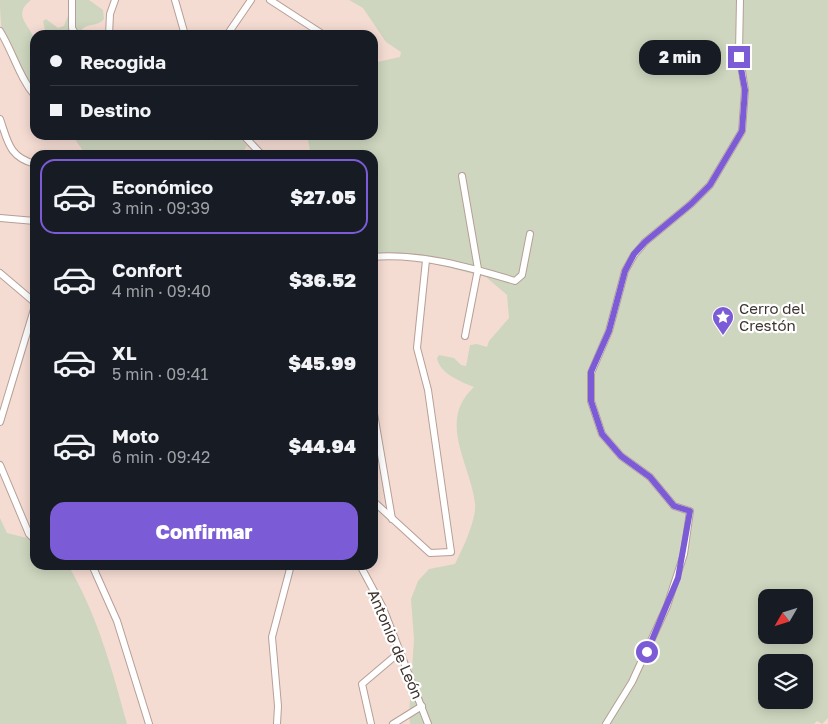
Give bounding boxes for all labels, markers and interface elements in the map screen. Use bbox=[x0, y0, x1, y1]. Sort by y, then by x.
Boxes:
callout: 2 min bbox=[639, 40, 722, 74]
route end bbox=[728, 46, 750, 68]
text: 2 min bbox=[659, 47, 701, 67]
text: Recogida bbox=[80, 50, 166, 73]
text: Destino bbox=[80, 98, 151, 121]
icon: car bbox=[52, 174, 97, 219]
text: Económico bbox=[112, 175, 213, 198]
text: $27.05 bbox=[290, 185, 356, 208]
text: 3 min · 09:39 bbox=[112, 198, 210, 218]
icon: car bbox=[52, 257, 97, 302]
text: Confort bbox=[112, 258, 182, 281]
text: $36.52 bbox=[289, 268, 356, 291]
text: 4 min · 09:40 bbox=[112, 281, 211, 301]
place label: Cerro del Crestón bbox=[739, 299, 805, 334]
place icon: Cerro del Crestón bbox=[711, 305, 735, 336]
icon: car bbox=[52, 340, 97, 385]
text: XL bbox=[112, 341, 137, 364]
text: $45.99 bbox=[288, 351, 356, 374]
text: 5 min · 09:41 bbox=[112, 364, 208, 384]
icon: car bbox=[52, 423, 97, 468]
text: Moto bbox=[112, 424, 159, 447]
text: $44.94 bbox=[288, 434, 356, 457]
text: 6 min · 09:42 bbox=[112, 447, 210, 467]
button: Confirmar bbox=[50, 502, 358, 560]
street label: Antonio de León bbox=[365, 587, 427, 701]
north arrow bbox=[758, 589, 812, 644]
map controls bbox=[758, 589, 813, 709]
route start bbox=[636, 641, 658, 663]
button: layers bbox=[758, 654, 813, 709]

